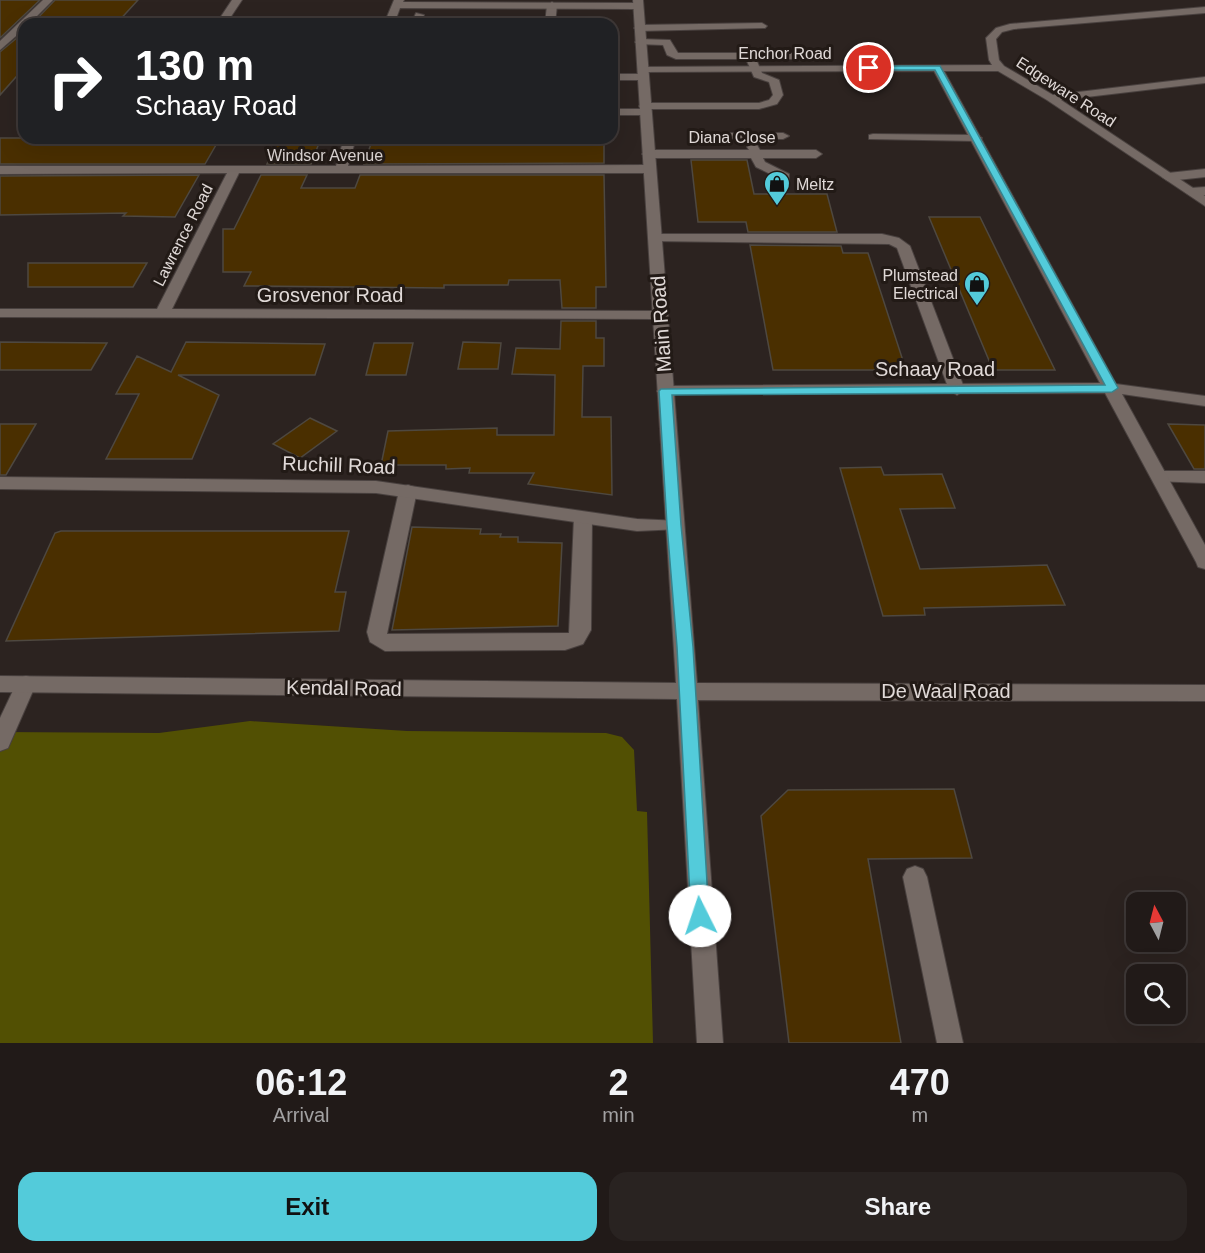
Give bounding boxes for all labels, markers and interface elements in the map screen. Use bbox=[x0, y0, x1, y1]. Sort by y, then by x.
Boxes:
icon: right bbox=[36, 42, 114, 120]
text: 130 m bbox=[135, 42, 254, 89]
pin bbox=[843, 42, 894, 93]
street label: Enchor Road bbox=[738, 45, 832, 62]
icon: arrive bbox=[852, 51, 885, 84]
street label: Edgeware Road bbox=[1013, 54, 1119, 130]
text: Schaay Road bbox=[135, 91, 297, 121]
street label: Diana Close bbox=[688, 129, 776, 146]
street label: Windsor Avenue bbox=[267, 147, 383, 164]
shop icon: Meltz bbox=[762, 169, 792, 207]
place label: Meltz bbox=[796, 176, 834, 193]
street label: Lawrence Road bbox=[150, 181, 216, 289]
place label: Plumstead Electrical bbox=[882, 267, 958, 302]
shop icon: Plumstead Electrical bbox=[962, 269, 992, 307]
street label: Main Road bbox=[647, 275, 675, 373]
street label: Grosvenor Road bbox=[257, 284, 403, 306]
street label: Schaay Road bbox=[875, 358, 995, 380]
street label: Ruchill Road bbox=[282, 452, 396, 478]
street label: Kendal Road bbox=[286, 676, 402, 700]
street label: De Waal Road bbox=[881, 680, 1011, 702]
position arrow bbox=[668, 884, 732, 948]
north arrow bbox=[1126, 892, 1186, 952]
map controls bbox=[1126, 892, 1186, 1024]
button: search bbox=[1126, 964, 1186, 1024]
text: 06:12 bbox=[255, 1062, 347, 1103]
text: 2 bbox=[608, 1062, 628, 1103]
text: 470 bbox=[890, 1062, 950, 1103]
text: Arrival bbox=[273, 1104, 330, 1126]
text: min bbox=[602, 1104, 635, 1126]
text: m bbox=[911, 1104, 928, 1126]
button: Exit bbox=[18, 1172, 597, 1241]
button: Share bbox=[609, 1172, 1187, 1241]

